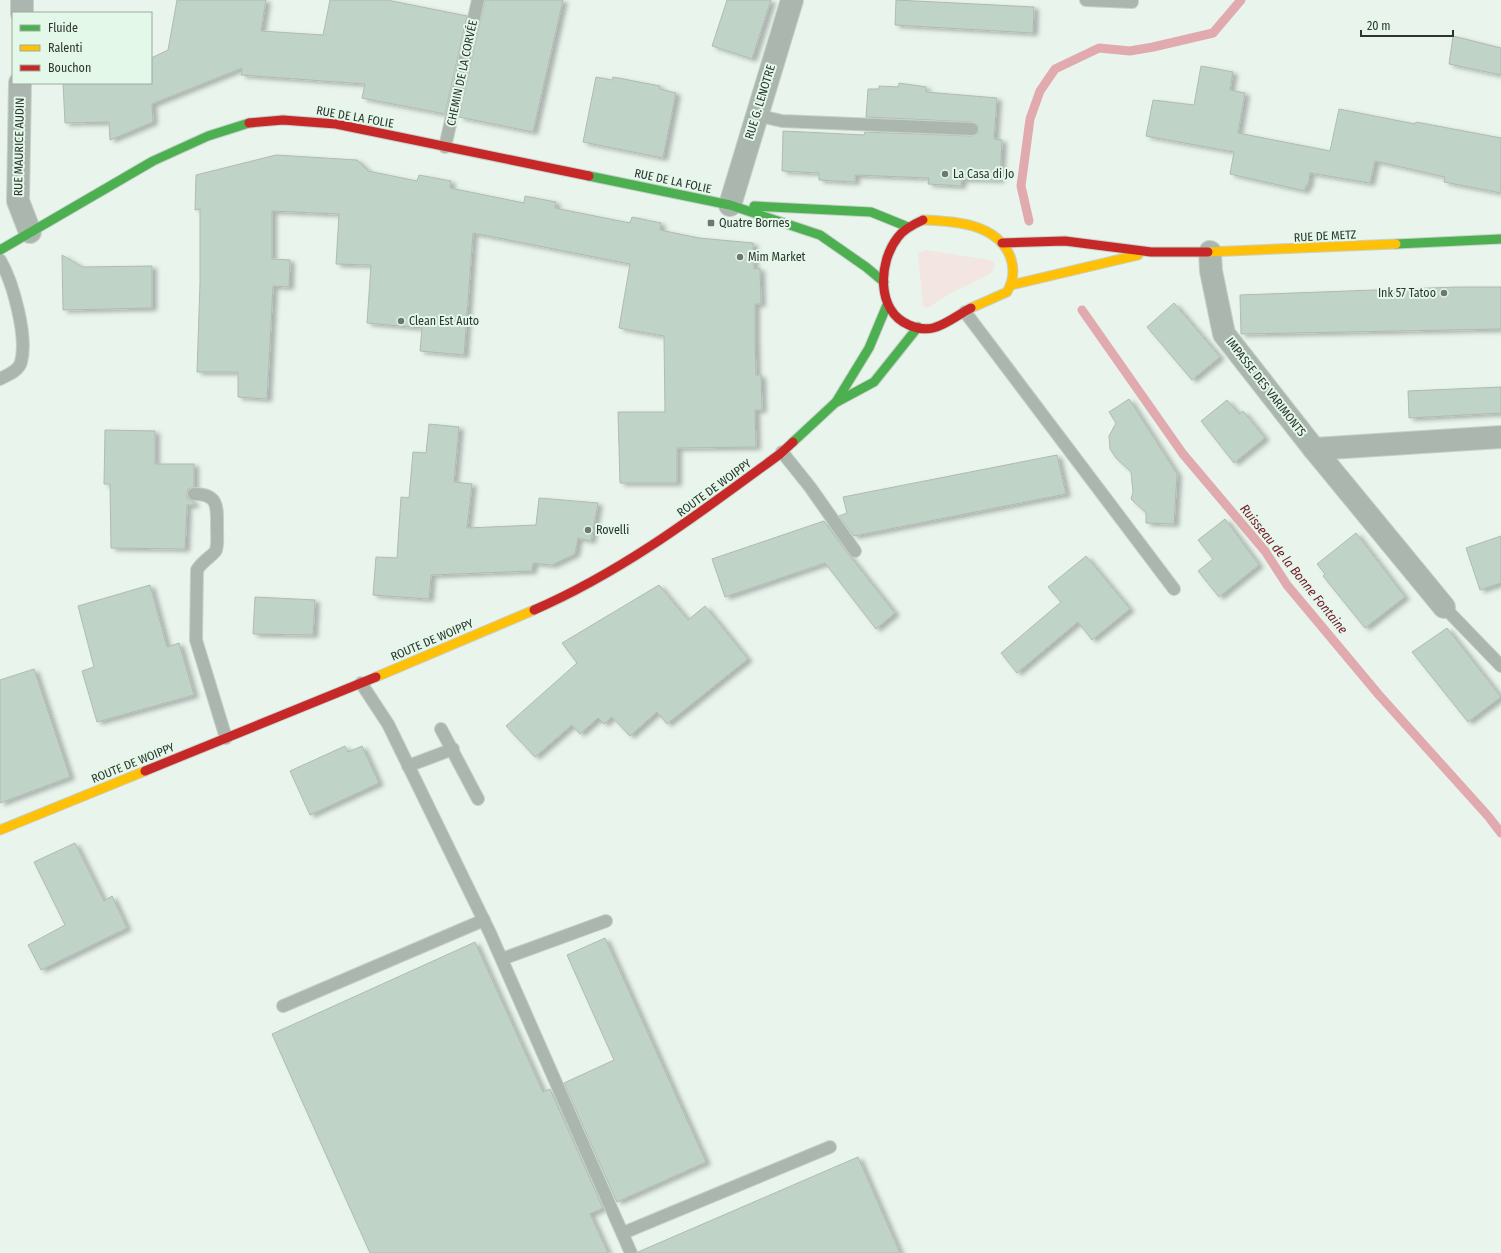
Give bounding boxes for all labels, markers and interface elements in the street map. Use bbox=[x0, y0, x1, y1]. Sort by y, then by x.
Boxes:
legend bbox=[12, 12, 152, 84]
scale bar bbox=[1361, 12, 1453, 38]
street label: CHEMIN DE LA CORVÉE bbox=[443, 18, 480, 127]
text: 20 m bbox=[1367, 19, 1391, 33]
text: Fluide bbox=[48, 21, 78, 35]
text: Ralenti bbox=[48, 41, 83, 55]
text: Bouchon bbox=[48, 61, 91, 75]
street label: RUE G. LENOTRE bbox=[742, 63, 778, 141]
street label: RUE MAURICE AUDIN bbox=[11, 98, 27, 196]
street label: RUE DE LA FOLIE bbox=[315, 103, 395, 131]
street label: RUE DE LA FOLIE bbox=[633, 166, 713, 196]
place label: La Casa di Jo bbox=[953, 167, 1014, 181]
marker: La Casa di Jo bbox=[940, 169, 950, 179]
place label: Quatre Bornes bbox=[719, 216, 790, 230]
marker: Quatre Bornes bbox=[706, 218, 716, 228]
street label: RUE DE METZ bbox=[1293, 227, 1357, 245]
place label: Mim Market bbox=[748, 250, 806, 264]
marker: Mim Market bbox=[735, 252, 745, 262]
place label: Ink 57 Tatoo bbox=[1378, 286, 1436, 300]
marker: Ink 57 Tatoo bbox=[1439, 288, 1449, 298]
place label: Clean Est Auto bbox=[409, 314, 479, 328]
marker: Clean Est Auto bbox=[396, 316, 406, 326]
street label: IMPASSE DES VARIMONTS bbox=[1223, 335, 1309, 439]
street label: ROUTE DE WOIPPY bbox=[674, 456, 754, 520]
water label: Ruisseau de la Bonne Fontaine bbox=[1237, 501, 1351, 637]
place label: Rovelli bbox=[596, 523, 629, 537]
marker: Rovelli bbox=[583, 525, 593, 535]
street label: ROUTE DE WOIPPY bbox=[389, 616, 475, 664]
street label: ROUTE DE WOIPPY bbox=[89, 740, 177, 786]

